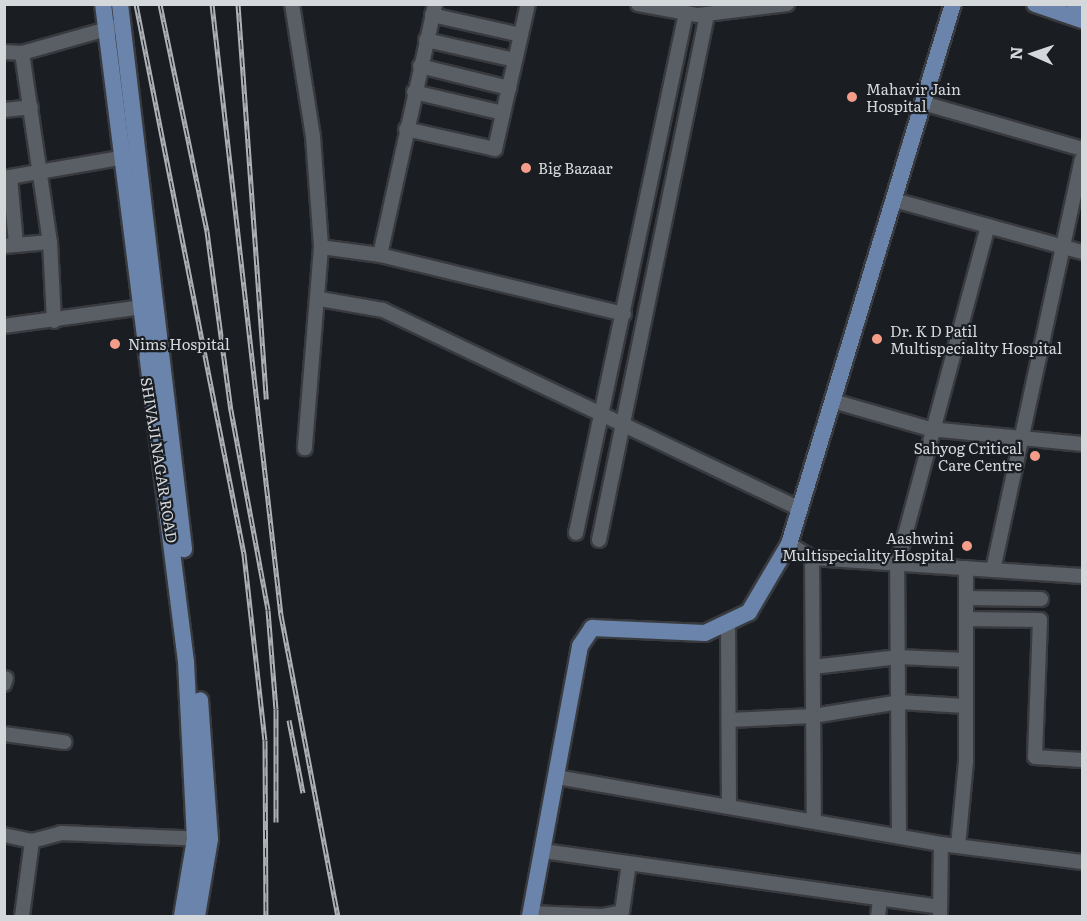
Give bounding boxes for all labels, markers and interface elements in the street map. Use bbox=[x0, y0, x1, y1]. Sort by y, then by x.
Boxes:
north arrow bbox=[1003, 24, 1063, 84]
text: N bbox=[1003, 46, 1027, 60]
place label: Mahavir Jain Hospital bbox=[866, 79, 961, 114]
marker: Mahavir Jain Hospital bbox=[843, 88, 861, 106]
place label: Big Bazaar bbox=[538, 159, 613, 177]
marker: Big Bazaar bbox=[519, 161, 533, 175]
place label: Dr. K D Patil Multispeciality Hospital bbox=[890, 321, 1062, 356]
marker: Dr. K D Patil Multispeciality Hospital bbox=[868, 330, 886, 348]
marker: Nims Hospital bbox=[106, 335, 124, 353]
place label: Nims Hospital bbox=[128, 335, 230, 353]
street label: SHIVAJI NAGAR ROAD bbox=[138, 376, 182, 544]
place label: Sahyog Critical Care Centre bbox=[914, 438, 1022, 473]
marker: Sahyog Critical Care Centre bbox=[1026, 447, 1044, 465]
place label: Aashwini Multispeciality Hospital bbox=[782, 528, 954, 563]
marker: Aashwini Multispeciality Hospital bbox=[958, 537, 976, 555]

